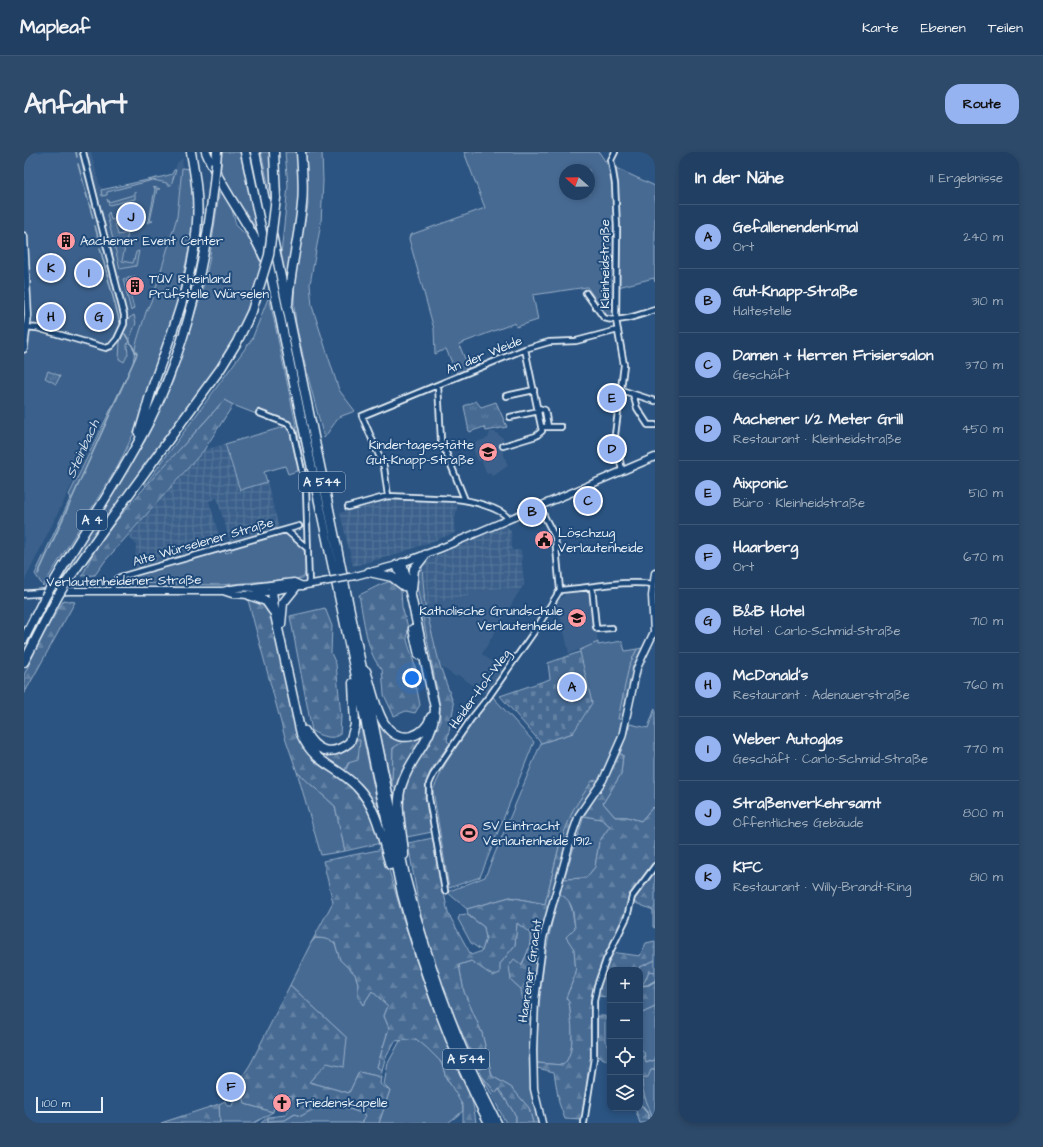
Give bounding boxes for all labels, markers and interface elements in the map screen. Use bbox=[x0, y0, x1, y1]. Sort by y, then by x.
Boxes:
text: Mapleaf bbox=[20, 14, 90, 41]
text: Karte bbox=[862, 18, 899, 38]
text: Ebenen bbox=[921, 18, 966, 38]
text: Teilen bbox=[988, 18, 1023, 38]
button: Route bbox=[945, 84, 1019, 124]
text: Anfahrt bbox=[24, 85, 127, 124]
north arrow bbox=[559, 164, 595, 200]
text: In der Nähe bbox=[695, 166, 784, 190]
text: 11 Ergebnisse bbox=[930, 169, 1003, 187]
pin: J bbox=[118, 202, 144, 232]
text: Gefallenendenkmal bbox=[733, 217, 858, 238]
street label: Kleinheidstraße bbox=[596, 219, 614, 309]
text: A bbox=[704, 228, 712, 246]
text: 240 m bbox=[963, 228, 1003, 246]
building icon: Aachener Event Center bbox=[55, 230, 77, 252]
place label: Aachener Event Center bbox=[80, 232, 223, 250]
text: Ort bbox=[733, 238, 754, 256]
pin: K bbox=[38, 253, 64, 283]
pin: I bbox=[76, 258, 102, 288]
place label: TÜV Rheinland Prüfstelle Würselen bbox=[149, 270, 270, 303]
building icon: TÜV Rheinland Prüfstelle Würselen bbox=[124, 275, 146, 297]
text: Gut-Knapp-Straße bbox=[733, 281, 858, 302]
text: B bbox=[703, 292, 713, 310]
text: 310 m bbox=[971, 292, 1003, 310]
pin: H bbox=[38, 302, 64, 332]
pin: G bbox=[86, 302, 112, 332]
text: Haltestelle bbox=[733, 302, 792, 320]
street label: An der Weide bbox=[443, 331, 525, 379]
text: Damen + Herren Frisiersalon bbox=[733, 345, 933, 366]
text: C bbox=[703, 356, 713, 374]
text: 370 m bbox=[965, 356, 1003, 374]
text: Geschäft bbox=[733, 366, 790, 384]
pin: E bbox=[599, 383, 625, 413]
text: Aachener 1/2 Meter Grill bbox=[733, 409, 903, 430]
water label: Steinbach bbox=[61, 416, 105, 481]
text: D bbox=[704, 420, 712, 438]
text: 450 m bbox=[961, 420, 1003, 438]
text: Restaurant · Kleinheidstraße bbox=[733, 430, 901, 448]
pin: D bbox=[599, 434, 625, 464]
place label: Kindertagesstätte Gut-Knapp-Straße bbox=[366, 436, 474, 469]
school or university icon: Kindertagesstätte Gut-Knapp-Straße bbox=[477, 441, 499, 463]
road number: A 544 bbox=[299, 472, 345, 492]
text: Aixponic bbox=[733, 473, 788, 494]
text: E bbox=[704, 484, 712, 502]
text: 510 m bbox=[969, 484, 1003, 502]
pin: C bbox=[575, 486, 601, 516]
text: Büro · Kleinheidstraße bbox=[733, 494, 865, 512]
pin: B bbox=[519, 497, 545, 527]
road number: A 4 bbox=[77, 510, 107, 530]
street label: Alte Würselener Straße bbox=[130, 513, 276, 571]
place label: Löschzug Verlautenheide bbox=[558, 524, 644, 557]
public building icon: Löschzug Verlautenheide bbox=[533, 529, 555, 551]
text: Haarberg bbox=[733, 537, 798, 558]
text: F bbox=[703, 548, 713, 566]
text: 670 m bbox=[963, 548, 1003, 566]
text: Ort bbox=[733, 558, 754, 576]
street label: Verlautenheidener Straße bbox=[46, 571, 202, 591]
text: B&B Hotel bbox=[733, 601, 804, 622]
place label: Katholische Grundschule Verlautenheide bbox=[419, 602, 563, 635]
school or university icon: Katholische Grundschule Verlautenheide bbox=[566, 607, 588, 629]
text: G bbox=[703, 612, 713, 630]
text: 710 m bbox=[970, 612, 1003, 630]
text: Hotel · Carlo-Schmid-Straße bbox=[733, 622, 901, 640]
street label: Heider-Hof-Weg bbox=[445, 645, 516, 733]
text: McDonald's bbox=[733, 665, 808, 686]
your location bbox=[402, 668, 422, 688]
pin: A bbox=[559, 672, 585, 702]
text: H bbox=[704, 676, 712, 694]
text: 760 m bbox=[963, 676, 1003, 694]
text: Restaurant · Adenauerstraße bbox=[733, 686, 910, 704]
text: Weber Autoglas bbox=[733, 729, 843, 750]
text: I bbox=[707, 740, 709, 758]
text: 770 m bbox=[963, 740, 1003, 758]
text: Geschäft · Carlo-Schmid-Straße bbox=[733, 750, 928, 768]
text: Straßenverkehrsamt bbox=[733, 793, 881, 814]
text: J bbox=[705, 804, 711, 822]
text: 800 m bbox=[963, 804, 1003, 822]
text: Öffentliches Gebäude bbox=[733, 814, 864, 832]
place label: SV Eintracht Verlautenheide 1912 bbox=[483, 817, 592, 850]
sports icon: SV Eintracht Verlautenheide 1912 bbox=[458, 822, 480, 844]
text: KFC bbox=[733, 857, 763, 878]
text: K bbox=[704, 868, 712, 886]
text: 810 m bbox=[969, 868, 1003, 886]
text: Restaurant · Willy-Brandt-Ring bbox=[733, 878, 911, 896]
street label: Haarener Gracht bbox=[514, 918, 546, 1024]
map controls bbox=[607, 967, 643, 1111]
button: + bbox=[607, 967, 643, 1003]
button: − bbox=[607, 1003, 643, 1039]
button: locate bbox=[607, 1039, 643, 1075]
road number: A 544 bbox=[443, 1049, 489, 1069]
pin: F bbox=[218, 1072, 244, 1102]
button: layers bbox=[607, 1075, 643, 1111]
church icon: Friedenskapelle bbox=[271, 1092, 293, 1114]
place label: Friedenskapelle bbox=[296, 1094, 388, 1112]
scale bar bbox=[36, 1095, 103, 1114]
text: 100 m bbox=[42, 1096, 70, 1111]

